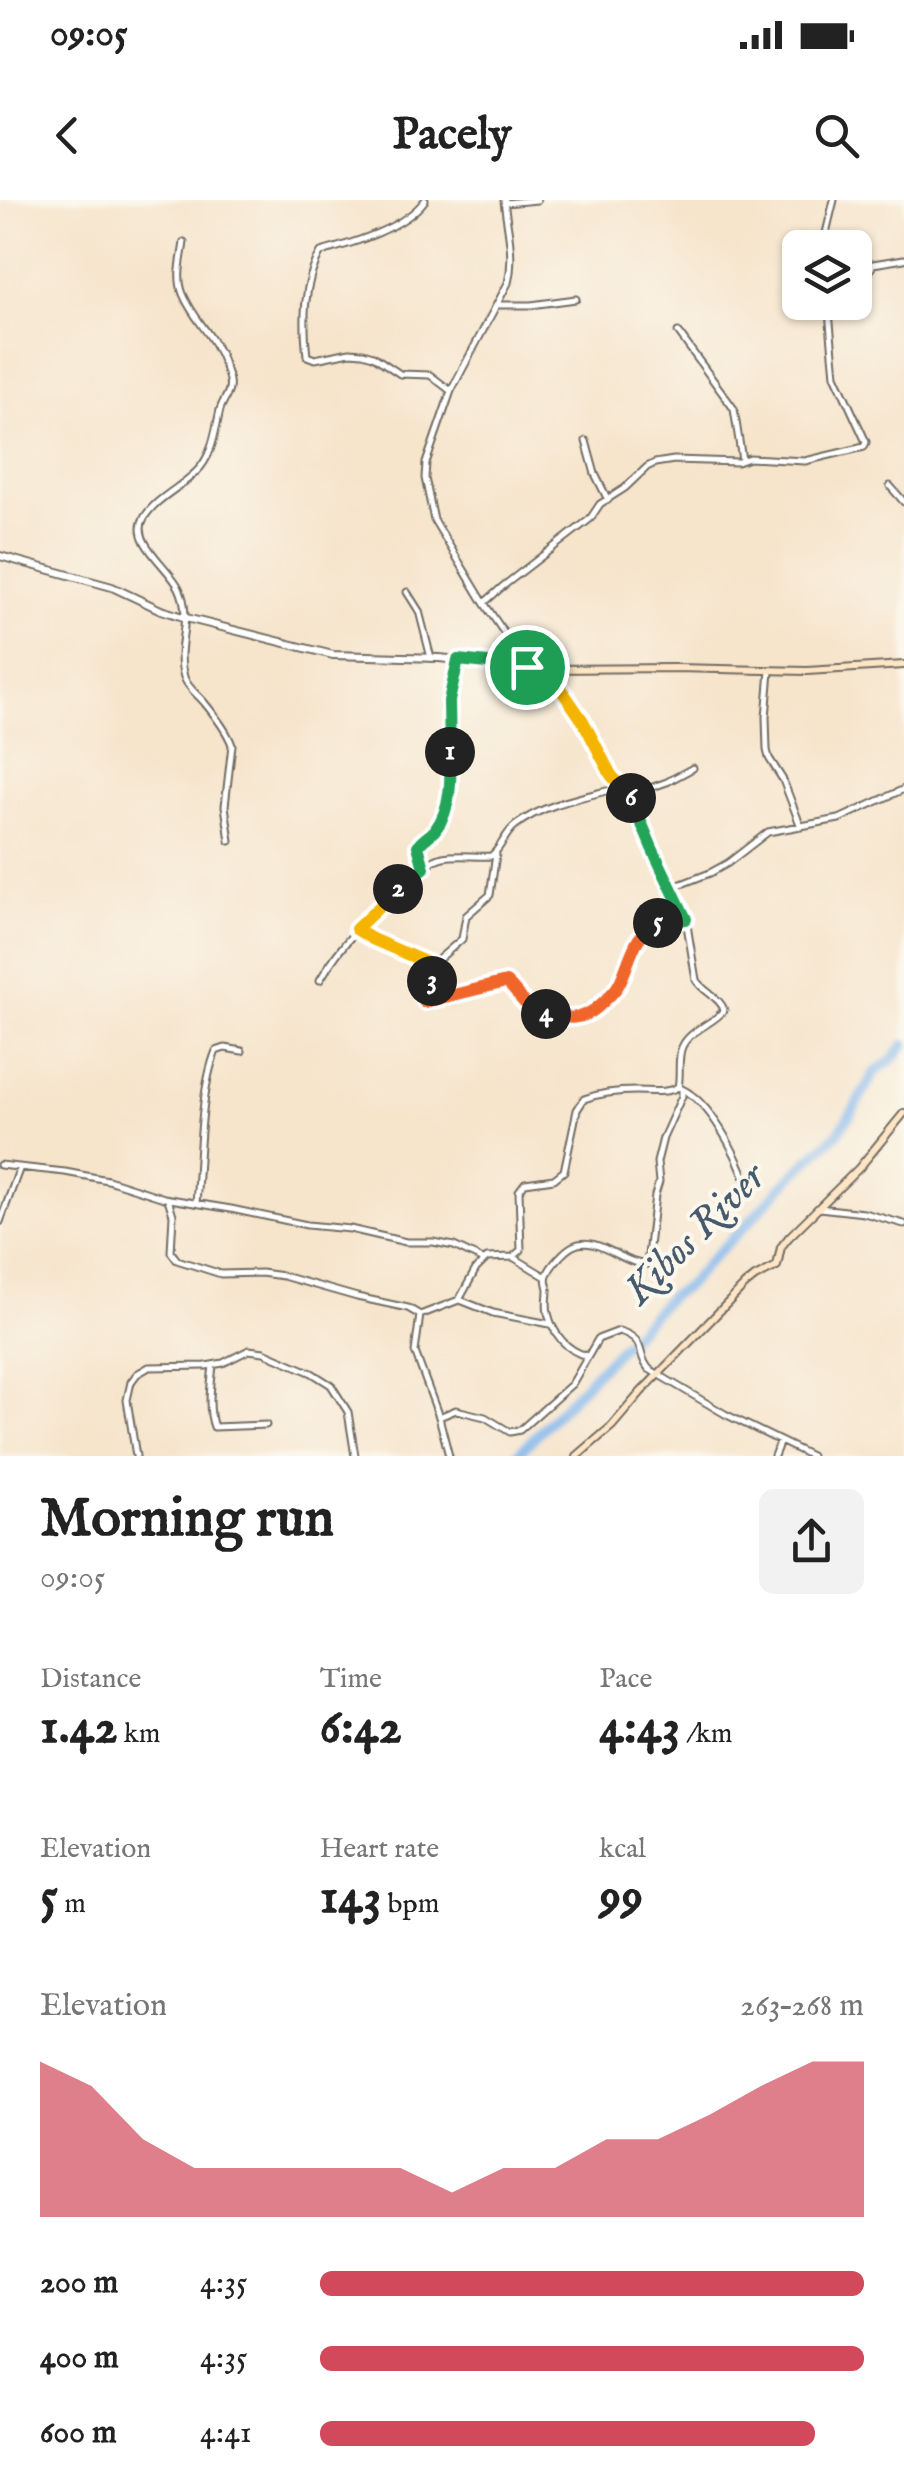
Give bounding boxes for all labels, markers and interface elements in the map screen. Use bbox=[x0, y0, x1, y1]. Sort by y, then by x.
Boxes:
text: 09:05 bbox=[50, 11, 128, 59]
text: Pacely bbox=[392, 107, 512, 164]
icon: back bbox=[40, 108, 95, 163]
icon: search bbox=[809, 108, 864, 163]
map controls bbox=[782, 230, 872, 320]
button: layers bbox=[782, 230, 872, 320]
pin bbox=[485, 625, 570, 710]
icon: arrive bbox=[500, 640, 555, 695]
pin: 1 bbox=[425, 727, 475, 777]
text: 1 bbox=[445, 734, 455, 769]
pin: 6 bbox=[606, 773, 656, 823]
text: 6 bbox=[625, 780, 637, 815]
pin: 2 bbox=[373, 864, 423, 914]
text: 2 bbox=[391, 871, 405, 906]
pin: 5 bbox=[633, 898, 683, 948]
text: 5 bbox=[653, 905, 663, 940]
pin: 3 bbox=[407, 956, 457, 1006]
text: 3 bbox=[427, 963, 437, 998]
pin: 4 bbox=[521, 989, 571, 1039]
text: 4 bbox=[539, 996, 553, 1031]
water label: Kibos River bbox=[612, 1151, 779, 1318]
text: Morning run bbox=[40, 1485, 334, 1555]
button: share bbox=[759, 1489, 864, 1594]
text: 09:05 bbox=[40, 1558, 105, 1599]
text: Distance bbox=[40, 1662, 141, 1697]
text: Time bbox=[320, 1662, 382, 1697]
text: Pace bbox=[599, 1662, 652, 1697]
text: 1.42 bbox=[40, 1697, 118, 1760]
text: 6:42 bbox=[320, 1697, 402, 1760]
text: 4:43 bbox=[599, 1697, 680, 1760]
text: km bbox=[118, 1717, 160, 1752]
text: /km bbox=[680, 1717, 733, 1752]
text: Elevation bbox=[40, 1832, 151, 1867]
text: Heart rate bbox=[320, 1832, 439, 1867]
text: kcal bbox=[599, 1832, 646, 1867]
text: 5 bbox=[40, 1867, 58, 1930]
text: 143 bbox=[320, 1867, 381, 1930]
text: 99 bbox=[599, 1867, 643, 1930]
text: m bbox=[58, 1887, 86, 1922]
text: bpm bbox=[381, 1887, 439, 1922]
text: Elevation bbox=[40, 1986, 167, 2027]
text: 263–268 m bbox=[740, 1986, 864, 2027]
text: 200 m bbox=[40, 2263, 118, 2304]
text: 4:35 bbox=[200, 2263, 248, 2304]
text: 400 m bbox=[40, 2338, 119, 2379]
text: 4:35 bbox=[200, 2338, 248, 2379]
text: 600 m bbox=[40, 2413, 117, 2454]
text: 4:41 bbox=[200, 2413, 252, 2454]

